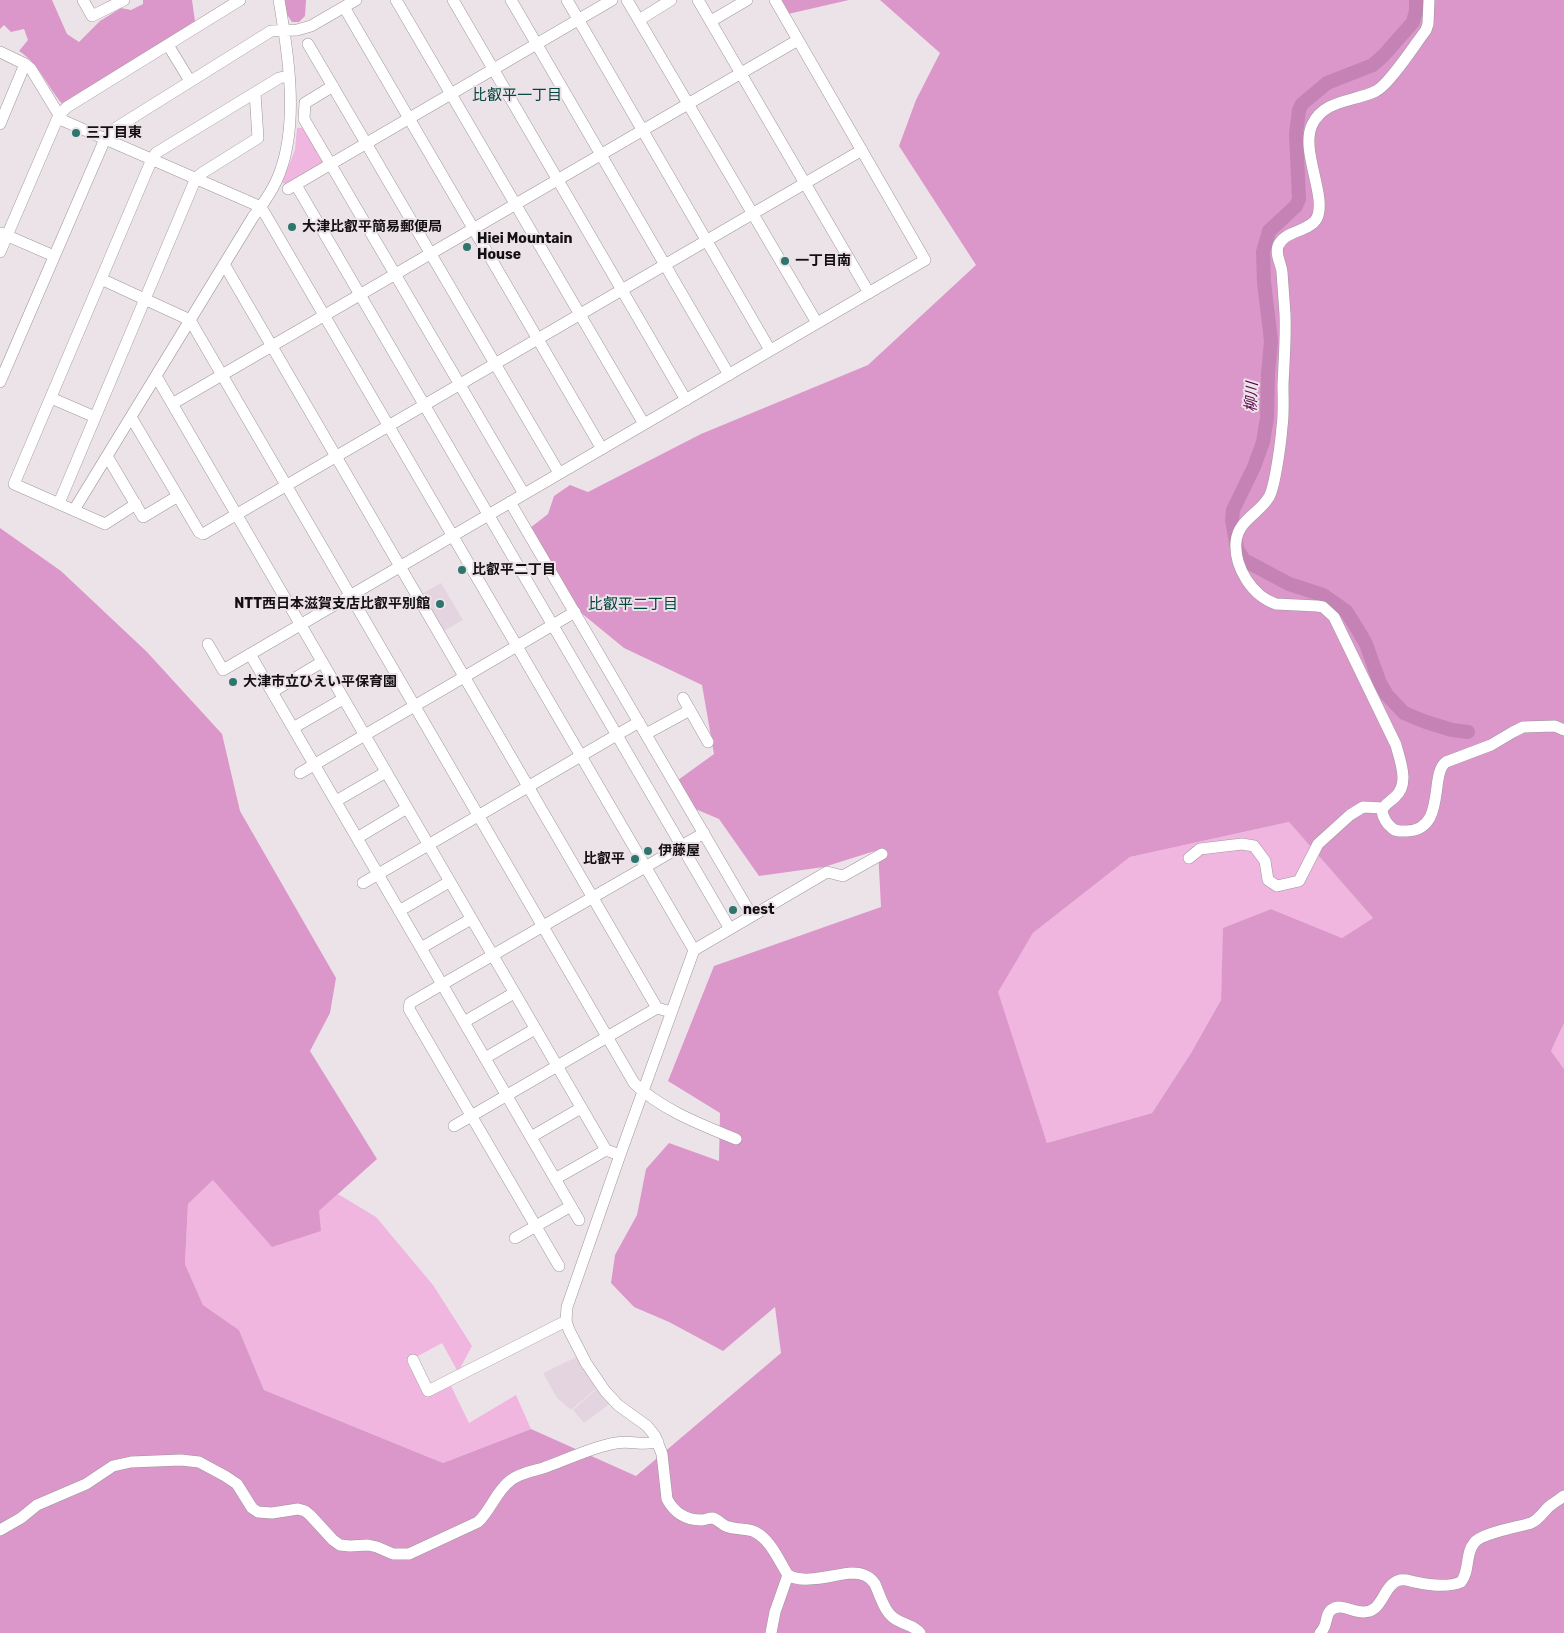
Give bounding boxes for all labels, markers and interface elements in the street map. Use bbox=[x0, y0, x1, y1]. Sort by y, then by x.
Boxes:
district label: 比叡平一丁目 bbox=[472, 87, 562, 105]
place label: 三丁目東 bbox=[86, 125, 142, 141]
marker: 三丁目東 bbox=[70, 127, 82, 139]
place label: 大津比叡平簡易郵便局 bbox=[302, 219, 442, 235]
marker: 大津比叡平簡易郵便局 bbox=[286, 221, 298, 233]
place label: Hiei Mountain House bbox=[477, 231, 573, 264]
marker: Hiei Mountain House bbox=[461, 241, 473, 253]
place label: 一丁目南 bbox=[795, 253, 851, 269]
marker: 一丁目南 bbox=[779, 255, 791, 267]
water label: 柳川 bbox=[1242, 382, 1262, 412]
place label: 比叡平二丁目 bbox=[472, 562, 556, 578]
marker: 比叡平二丁目 bbox=[456, 564, 468, 576]
place label: NTT西日本滋賀支店比叡平別館 bbox=[234, 596, 430, 612]
district label: 比叡平二丁目 bbox=[588, 596, 678, 614]
marker: NTT西日本滋賀支店比叡平別館 bbox=[434, 598, 446, 610]
place label: 大津市立ひえい平保育園 bbox=[243, 674, 397, 690]
marker: 大津市立ひえい平保育園 bbox=[227, 676, 239, 688]
place label: 伊藤屋 bbox=[658, 843, 700, 859]
marker: 伊藤屋 bbox=[642, 845, 654, 857]
place label: 比叡平 bbox=[583, 851, 625, 867]
marker: 比叡平 bbox=[629, 853, 641, 865]
place label: nest bbox=[743, 902, 775, 918]
marker: nest bbox=[727, 904, 739, 916]

